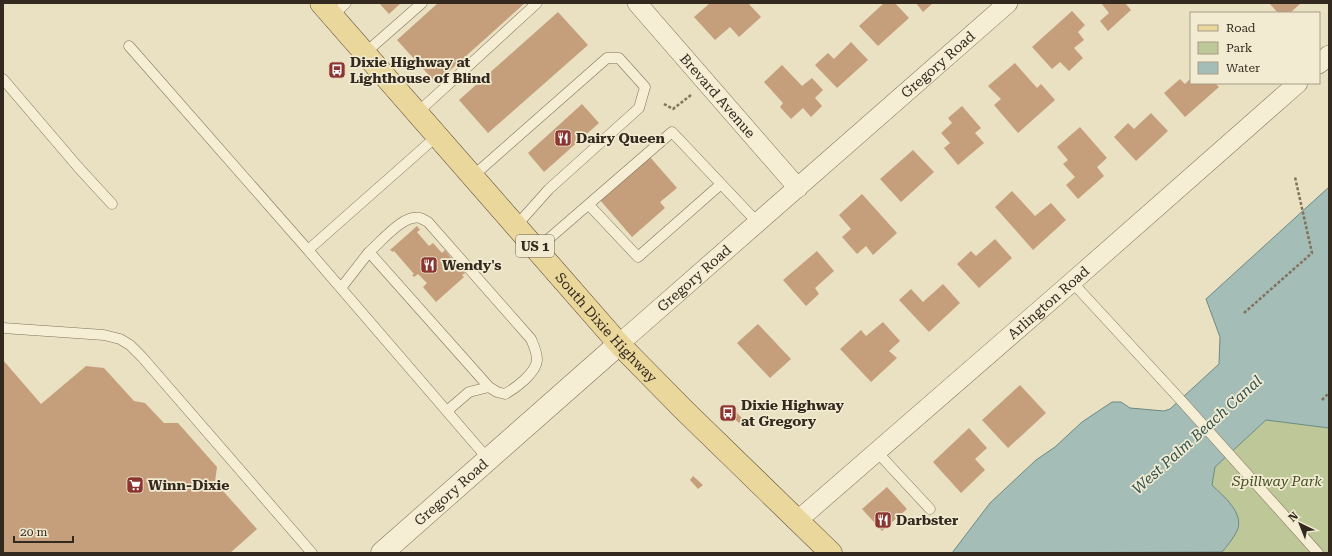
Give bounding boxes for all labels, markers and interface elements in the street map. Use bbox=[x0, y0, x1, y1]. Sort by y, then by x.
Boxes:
legend bbox=[1190, 12, 1320, 84]
text: Road bbox=[1226, 21, 1256, 35]
street label: Gregory Road bbox=[898, 28, 978, 101]
text: Park bbox=[1226, 41, 1253, 55]
street label: Brevard Avenue bbox=[677, 50, 759, 141]
place label: Dixie Highway at Lighthouse of Blind bbox=[350, 54, 491, 86]
bus stop icon: Dixie Highway at Lighthouse of Blind bbox=[327, 60, 347, 80]
text: Water bbox=[1226, 61, 1260, 75]
restaurant icon: Dairy Queen bbox=[553, 128, 573, 148]
place label: Dairy Queen bbox=[576, 130, 666, 146]
road number: US 1 bbox=[516, 235, 554, 257]
street label: Gregory Road bbox=[654, 241, 734, 315]
restaurant icon: Wendy's bbox=[419, 255, 439, 275]
place label: Wendy's bbox=[442, 257, 502, 273]
street label: Arlington Road bbox=[1004, 263, 1092, 342]
street label: South Dixie Highway bbox=[552, 269, 661, 386]
water label: West Palm Beach Canal bbox=[1128, 372, 1266, 498]
place label: Dixie Highway at Gregory bbox=[741, 397, 844, 429]
bus stop icon: Dixie Highway at Gregory bbox=[718, 403, 738, 423]
street label: Gregory Road bbox=[411, 455, 491, 529]
park label: Spillway Park bbox=[1231, 473, 1322, 489]
supermarket icon: Winn-Dixie bbox=[125, 475, 145, 495]
place label: Winn-Dixie bbox=[148, 477, 229, 493]
north arrow bbox=[1280, 504, 1320, 544]
text: N bbox=[1286, 509, 1301, 525]
restaurant icon: Darbster bbox=[873, 510, 893, 530]
place label: Darbster bbox=[896, 512, 959, 528]
scale bar bbox=[14, 518, 73, 544]
text: 20 m bbox=[20, 525, 47, 539]

